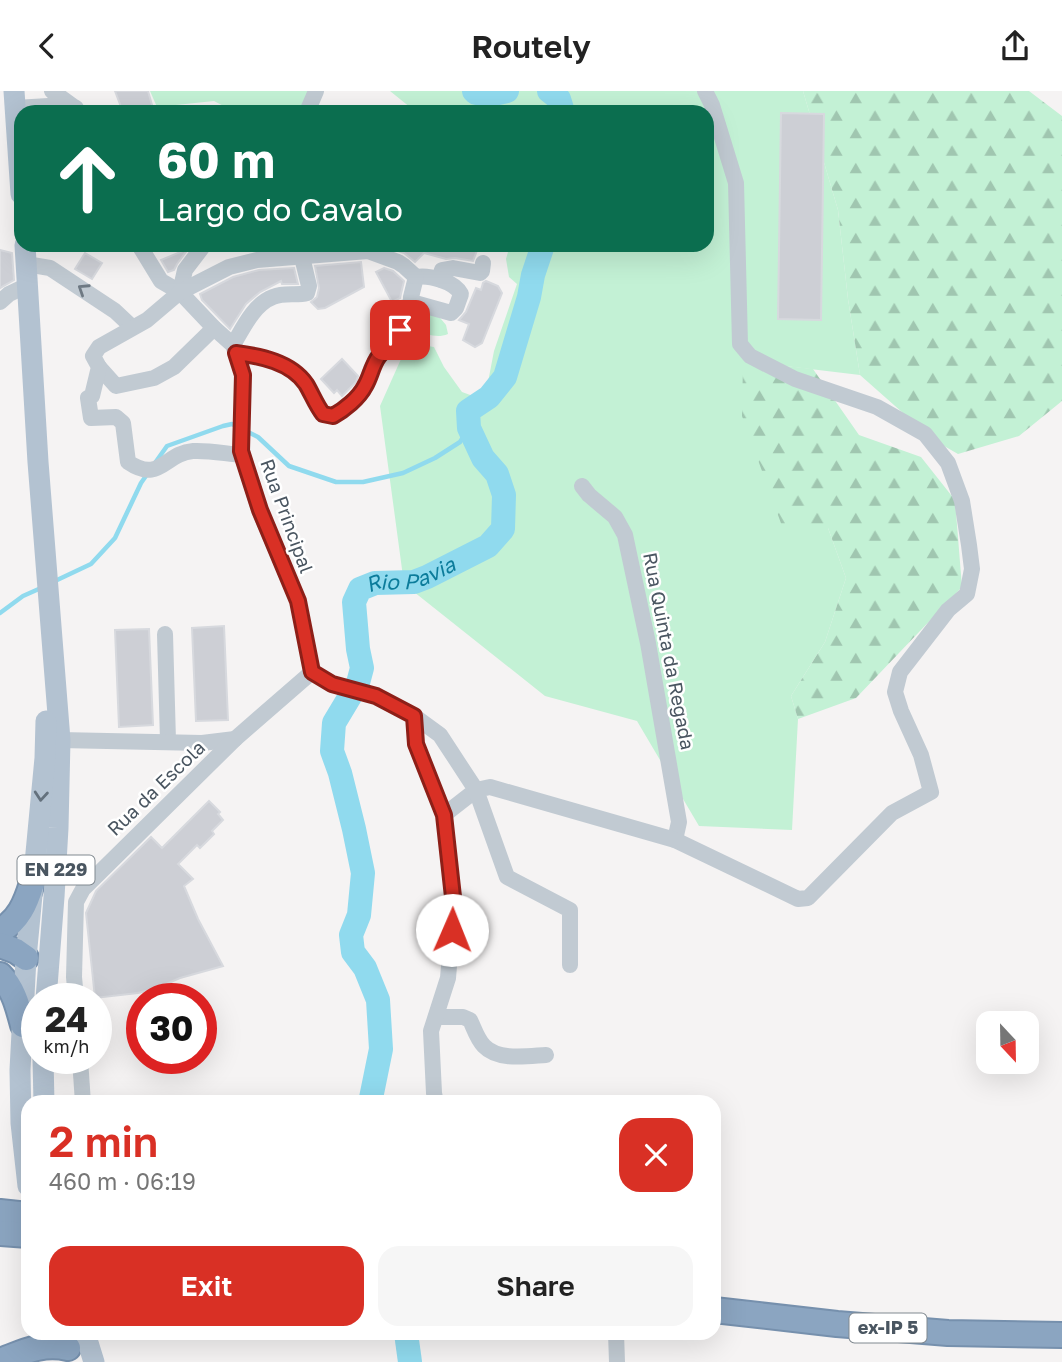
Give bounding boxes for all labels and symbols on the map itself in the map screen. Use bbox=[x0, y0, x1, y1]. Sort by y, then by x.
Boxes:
one-way arrow bbox=[77, 285, 90, 298]
pin bbox=[370, 300, 430, 360]
street label: Rua Principal bbox=[256, 455, 319, 576]
water label: Rio Pavia bbox=[361, 550, 460, 597]
street label: Rua Quinta da Regada bbox=[639, 550, 700, 752]
street label: Rua da Escola bbox=[102, 735, 209, 840]
one-way arrow bbox=[34, 791, 49, 802]
road number: EN 229 bbox=[18, 855, 94, 885]
position arrow bbox=[415, 893, 489, 967]
speed limit sign: 30 bbox=[126, 983, 217, 1074]
north arrow bbox=[976, 1011, 1040, 1075]
road number: ex-IP 5 bbox=[850, 1313, 926, 1343]

